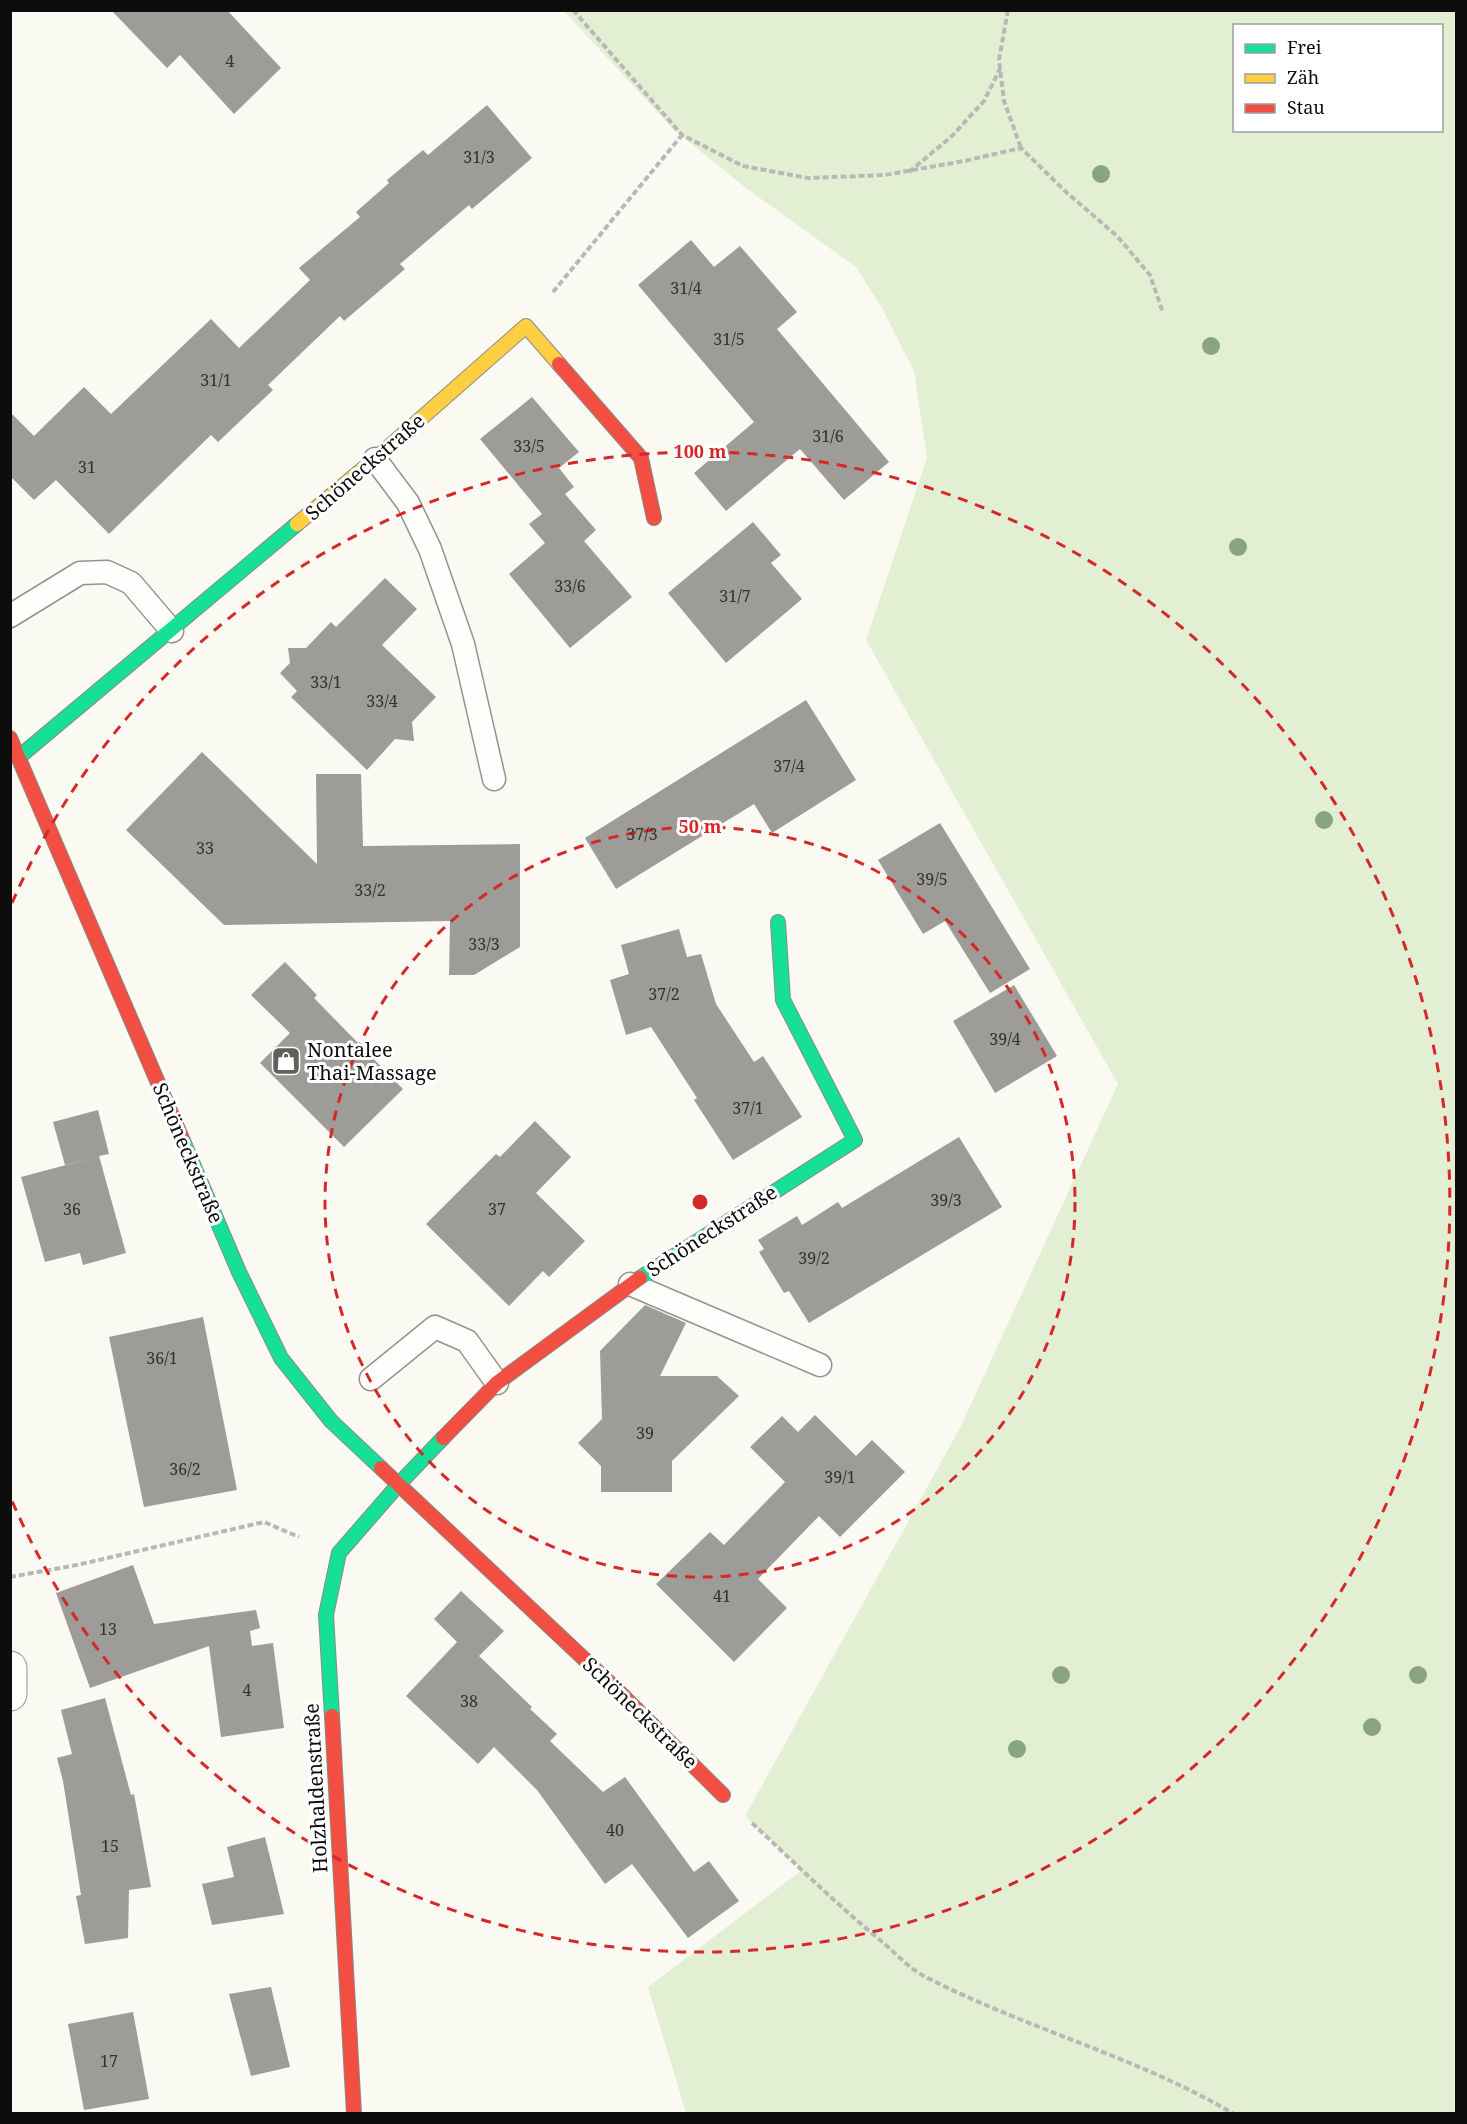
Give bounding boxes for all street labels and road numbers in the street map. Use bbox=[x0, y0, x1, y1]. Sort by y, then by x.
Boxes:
street label: Schöneckstraße bbox=[299, 407, 430, 526]
street label: Schöneckstraße bbox=[147, 1078, 230, 1227]
street label: Schöneckstraße bbox=[641, 1178, 782, 1283]
street label: Schöneckstraße bbox=[577, 1651, 704, 1774]
street label: Holzhaldenstraße bbox=[298, 1703, 333, 1874]

